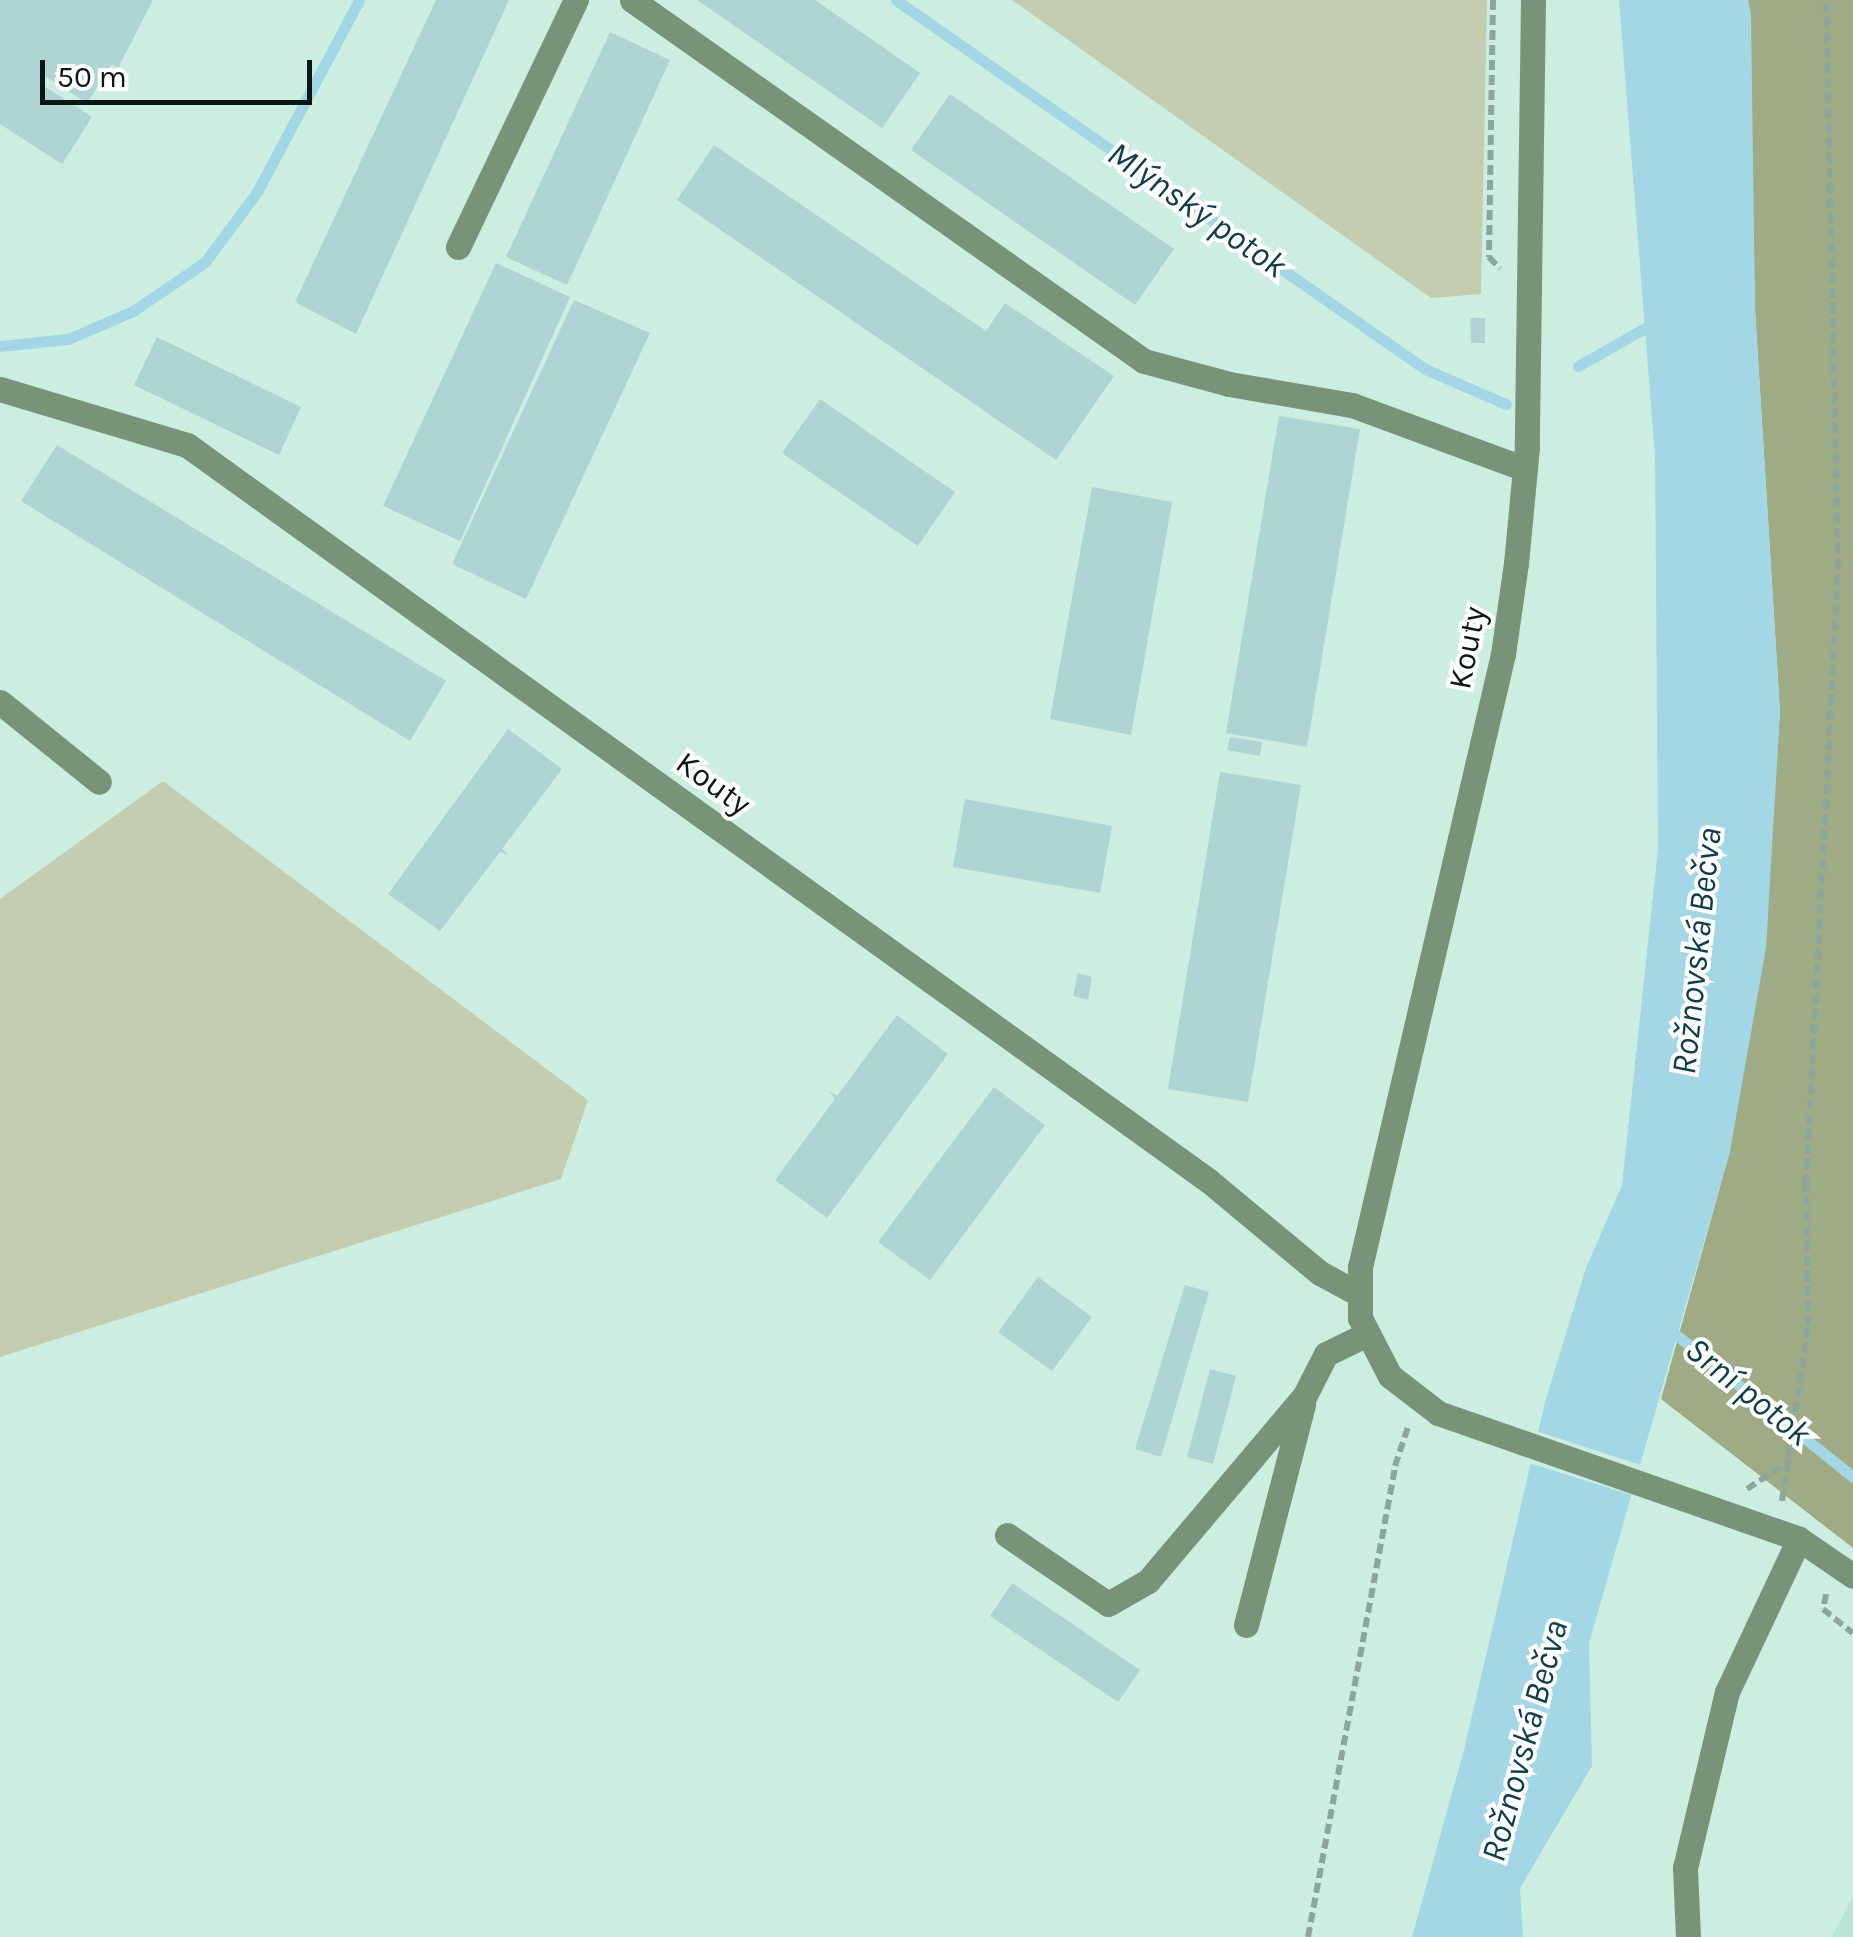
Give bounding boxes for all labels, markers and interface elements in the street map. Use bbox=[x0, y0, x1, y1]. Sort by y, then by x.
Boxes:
scale bar bbox=[45, 40, 318, 102]
text: 50 m bbox=[57, 59, 127, 95]
water label: Mlýnský potok bbox=[1099, 133, 1295, 287]
street label: Kouty bbox=[1441, 603, 1495, 693]
street label: Kouty bbox=[668, 744, 758, 824]
water label: Rožnovská Bečva bbox=[1663, 825, 1731, 1077]
water label: Srní potok bbox=[1677, 1329, 1819, 1455]
water label: Rožnovská Bečva bbox=[1473, 1616, 1577, 1866]

